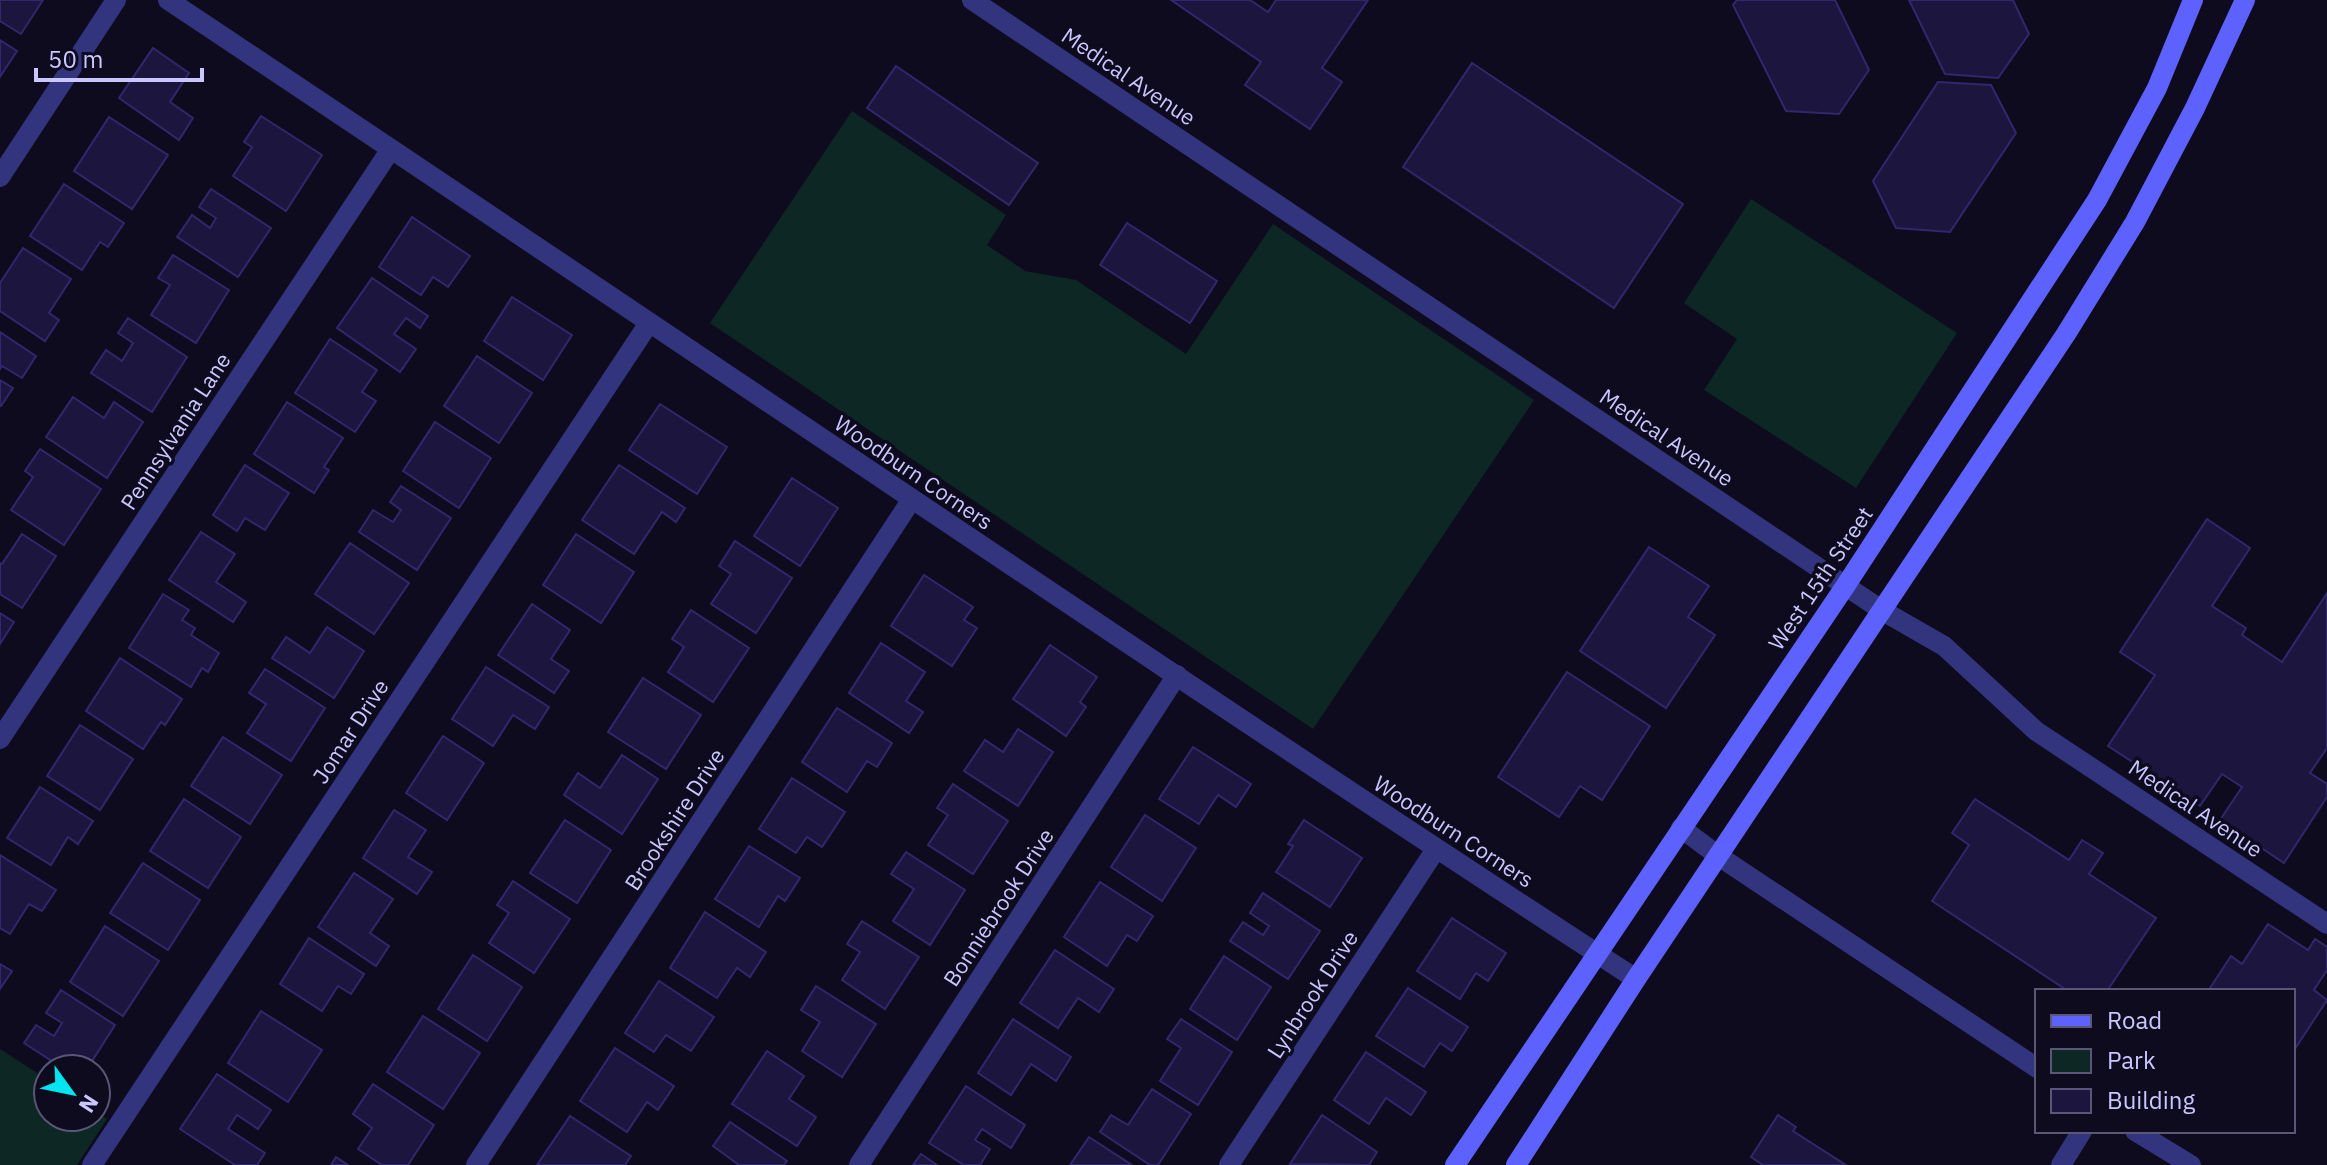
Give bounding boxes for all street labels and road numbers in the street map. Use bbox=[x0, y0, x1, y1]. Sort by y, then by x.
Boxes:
street label: Medical Avenue bbox=[1056, 20, 1202, 132]
street label: Pennsylvania Lane bbox=[113, 347, 237, 515]
street label: Medical Avenue bbox=[1594, 381, 1740, 493]
street label: Woodburn Corners bbox=[829, 408, 999, 536]
street label: West 15th Street bbox=[1761, 501, 1879, 655]
street label: Jomar Drive bbox=[305, 673, 395, 789]
street label: Brookshire Drive bbox=[617, 743, 731, 895]
street label: Medical Avenue bbox=[2123, 752, 2269, 864]
street label: Woodburn Corners bbox=[1368, 768, 1540, 894]
street label: Bonniebrook Drive bbox=[936, 823, 1060, 991]
street label: Lynbrook Drive bbox=[1260, 925, 1364, 1063]

